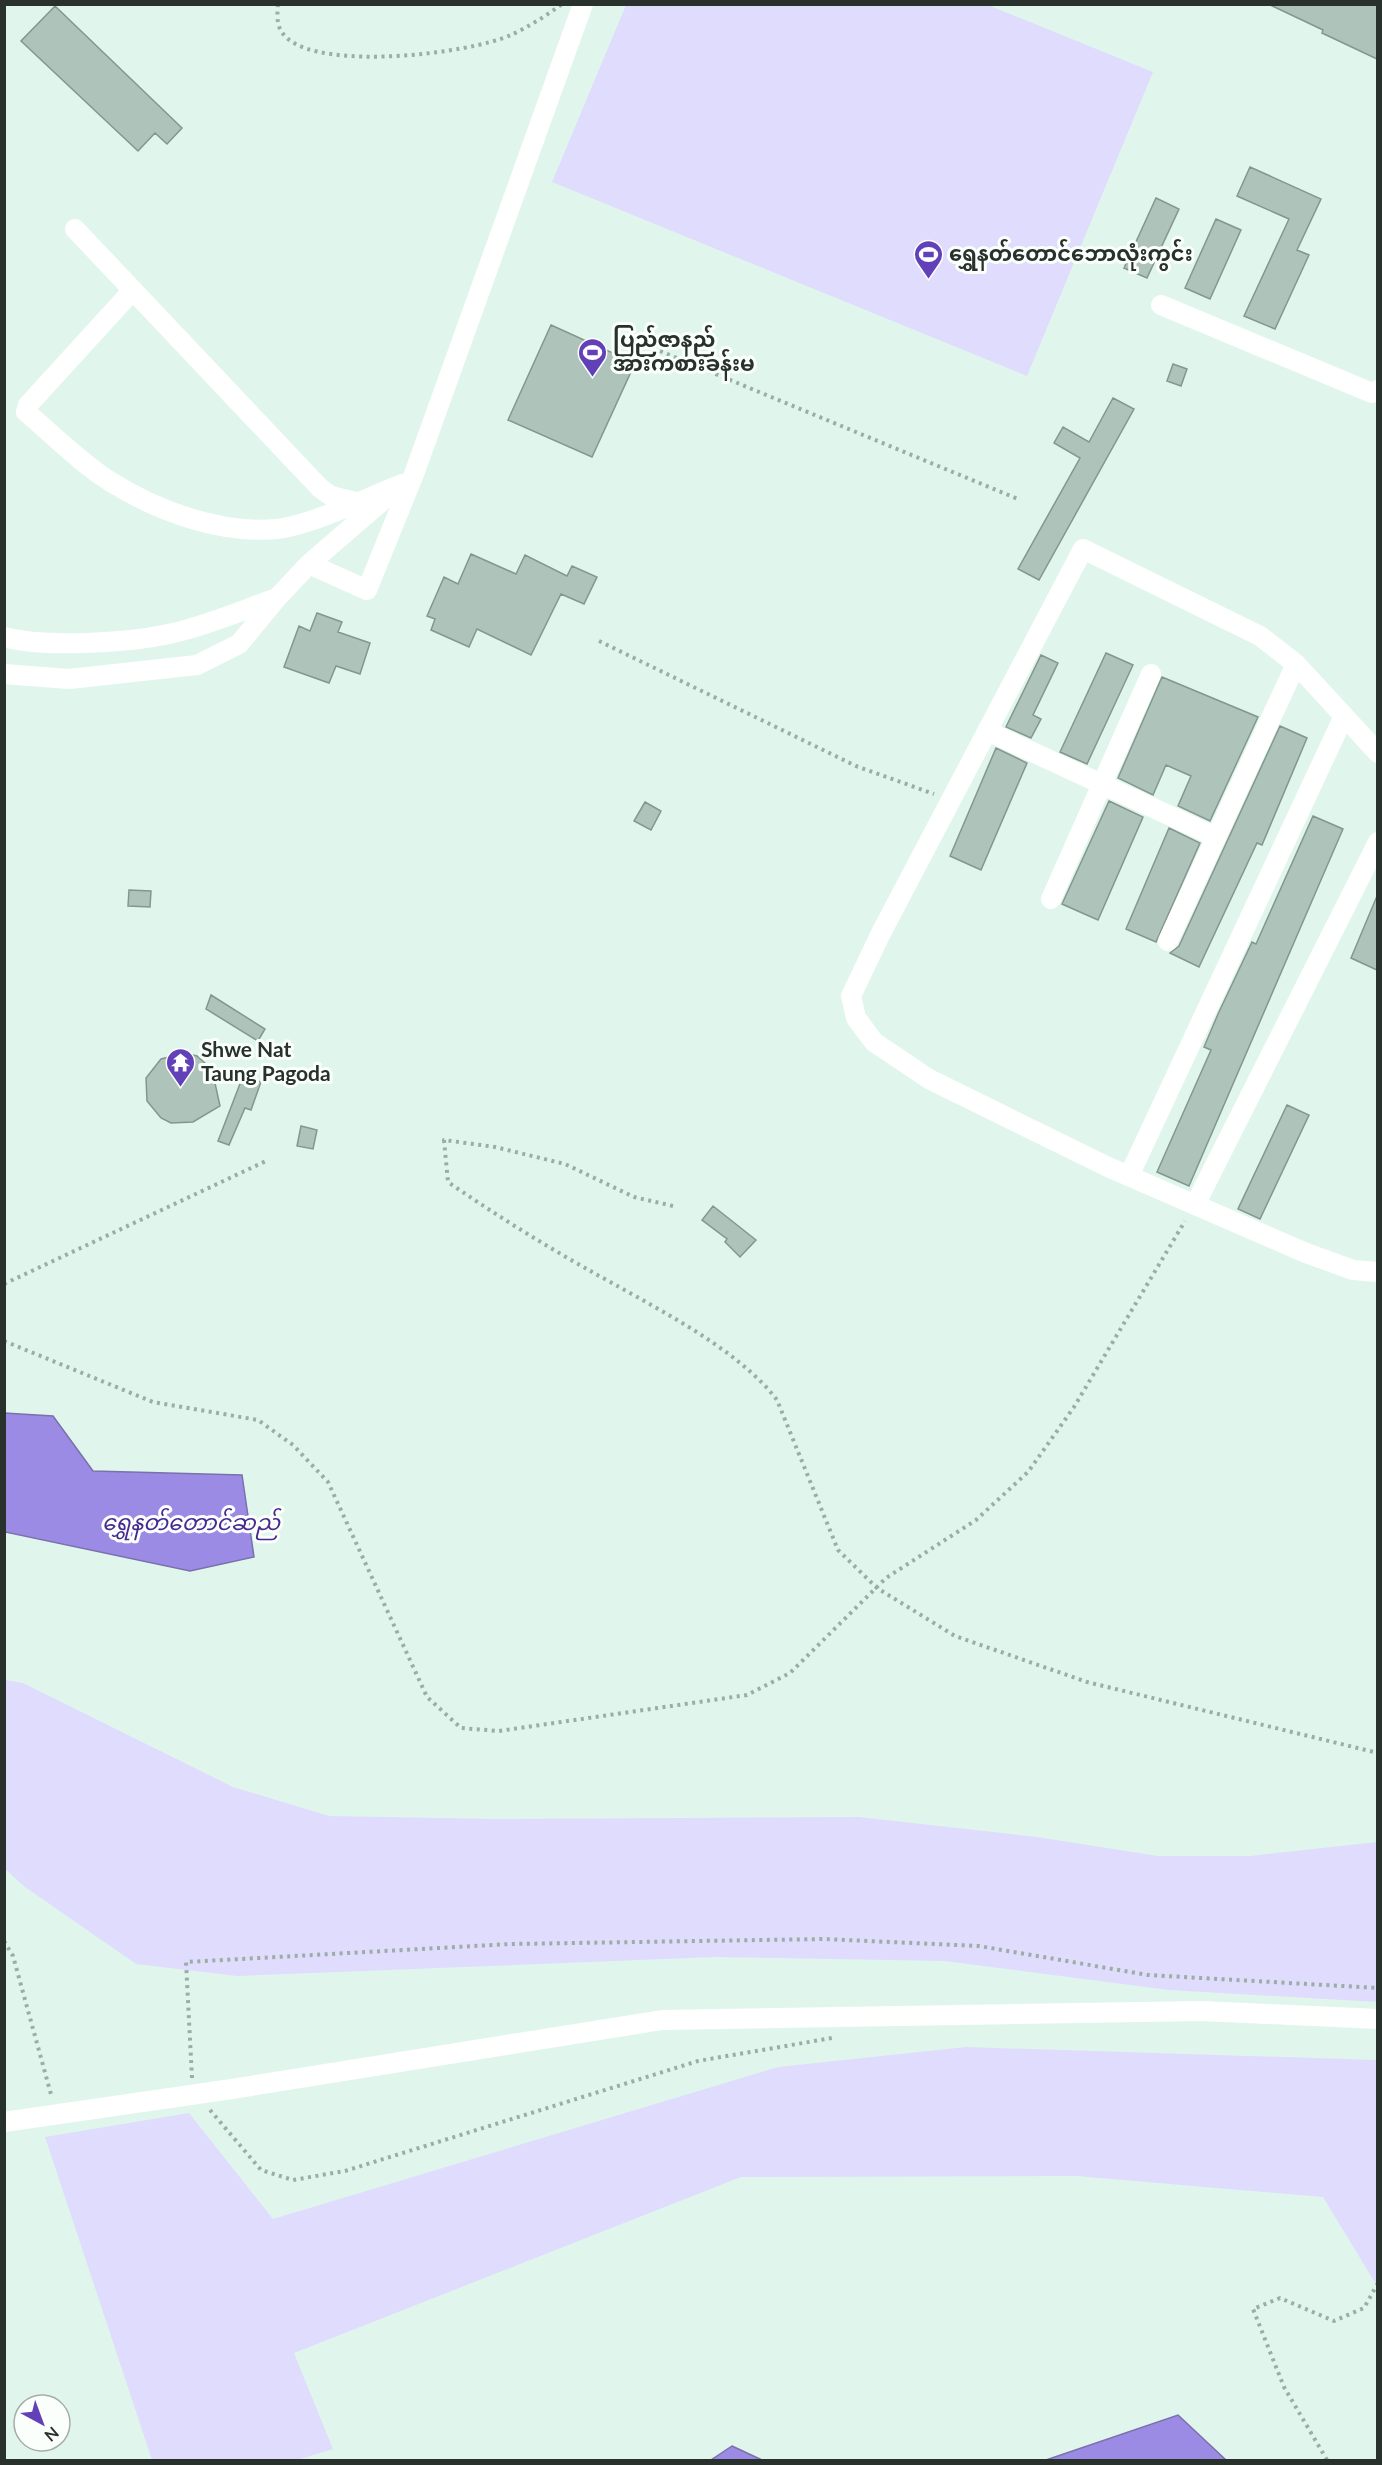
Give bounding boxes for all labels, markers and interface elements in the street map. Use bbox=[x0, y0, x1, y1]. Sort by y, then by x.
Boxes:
sports icon: ရွှေနတ်တောင်ဘောလုံးကွင်း bbox=[912, 238, 944, 280]
place label: ရွှေနတ်တောင်ဘောလုံးကွင်း bbox=[949, 238, 1193, 271]
place label: ပြည်ဇာနည် အားကစားခန်းမ bbox=[613, 324, 755, 381]
sports icon: ပြည်ဇာနည် အားကစားခန်းမ bbox=[576, 336, 608, 378]
place label: Shwe Nat Taung Pagoda bbox=[201, 1036, 331, 1085]
temple icon: Shwe Nat Taung Pagoda bbox=[164, 1046, 196, 1088]
water label: ရွှေနတ်တောင်ဆည် bbox=[102, 1507, 282, 1541]
north arrow bbox=[12, 2393, 72, 2453]
text: N bbox=[41, 2423, 63, 2446]

